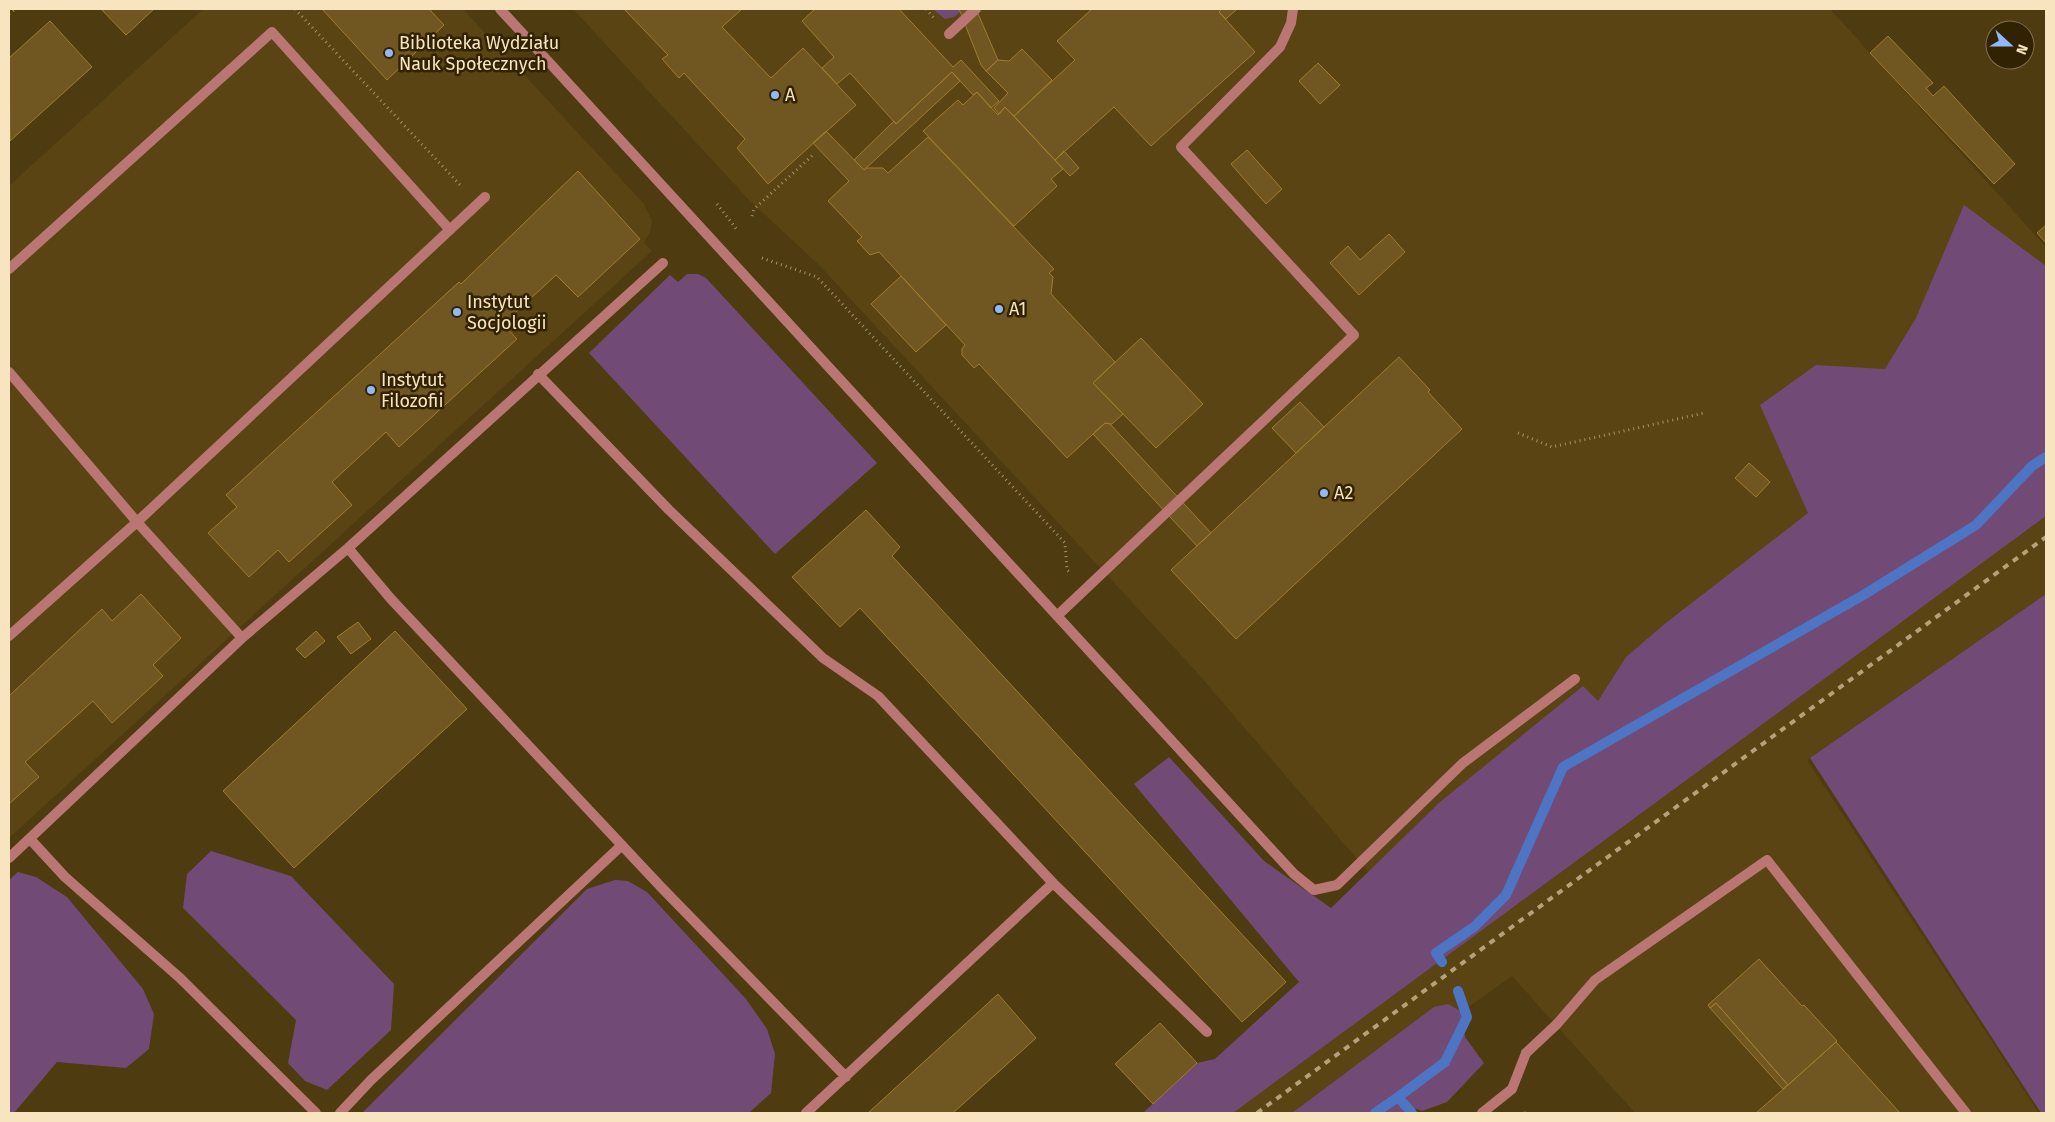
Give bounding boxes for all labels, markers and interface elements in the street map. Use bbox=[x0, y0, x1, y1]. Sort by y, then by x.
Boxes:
north arrow bbox=[1985, 20, 2035, 70]
place label: Biblioteka Wydziału Nauk Społecznych bbox=[399, 32, 559, 75]
text: N bbox=[2012, 42, 2031, 57]
marker: Biblioteka Wydziału Nauk Społecznych bbox=[383, 47, 395, 59]
place label: A bbox=[785, 84, 796, 106]
marker: A bbox=[769, 89, 781, 101]
place label: Instytut Socjologii bbox=[467, 291, 547, 334]
place label: A1 bbox=[1009, 298, 1026, 320]
marker: A1 bbox=[993, 303, 1005, 315]
marker: Instytut Socjologii bbox=[451, 306, 463, 318]
place label: Instytut Filozofii bbox=[381, 369, 445, 412]
marker: Instytut Filozofii bbox=[365, 384, 377, 396]
place label: A2 bbox=[1334, 482, 1353, 504]
marker: A2 bbox=[1318, 487, 1330, 499]

